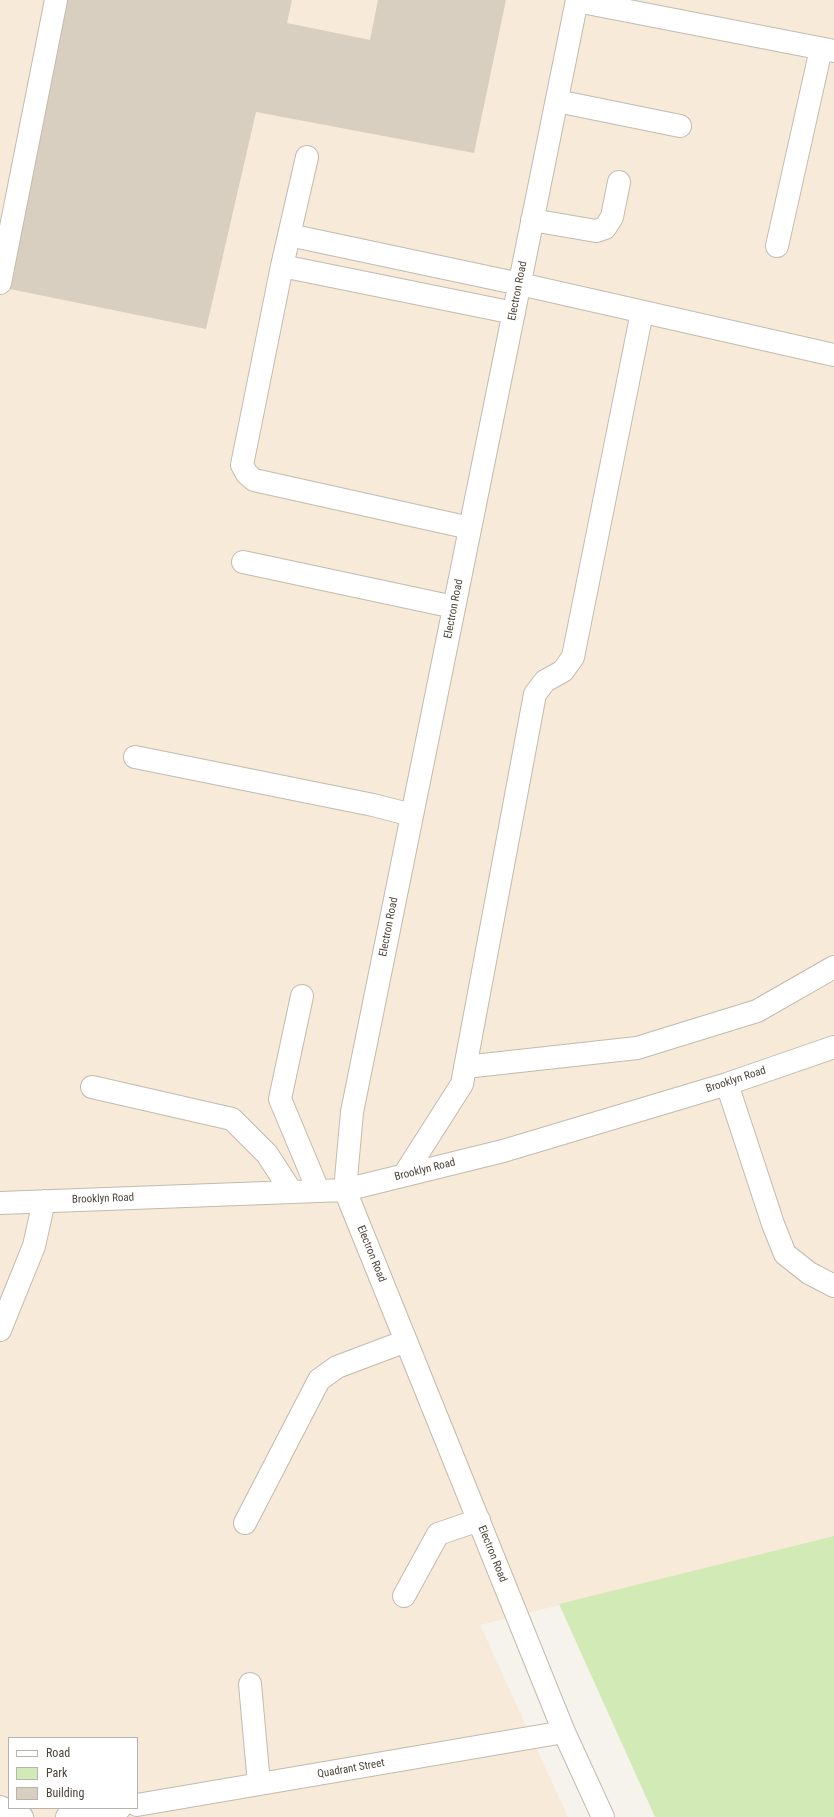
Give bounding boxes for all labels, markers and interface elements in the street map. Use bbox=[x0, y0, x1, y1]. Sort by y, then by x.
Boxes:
street label: Electron Road bbox=[506, 260, 530, 322]
street label: Electron Road bbox=[442, 578, 466, 640]
street label: Electron Road bbox=[377, 896, 401, 958]
street label: Brooklyn Road bbox=[704, 1064, 768, 1096]
street label: Brooklyn Road bbox=[393, 1156, 457, 1184]
street label: Brooklyn Road bbox=[72, 1191, 134, 1207]
street label: Electron Road bbox=[354, 1224, 388, 1284]
street label: Electron Road bbox=[475, 1524, 509, 1584]
legend bbox=[8, 1737, 138, 1809]
text: Road bbox=[46, 1746, 70, 1760]
street label: Quadrant Street bbox=[316, 1757, 386, 1781]
text: Park bbox=[46, 1766, 67, 1780]
text: Building bbox=[46, 1786, 84, 1800]

